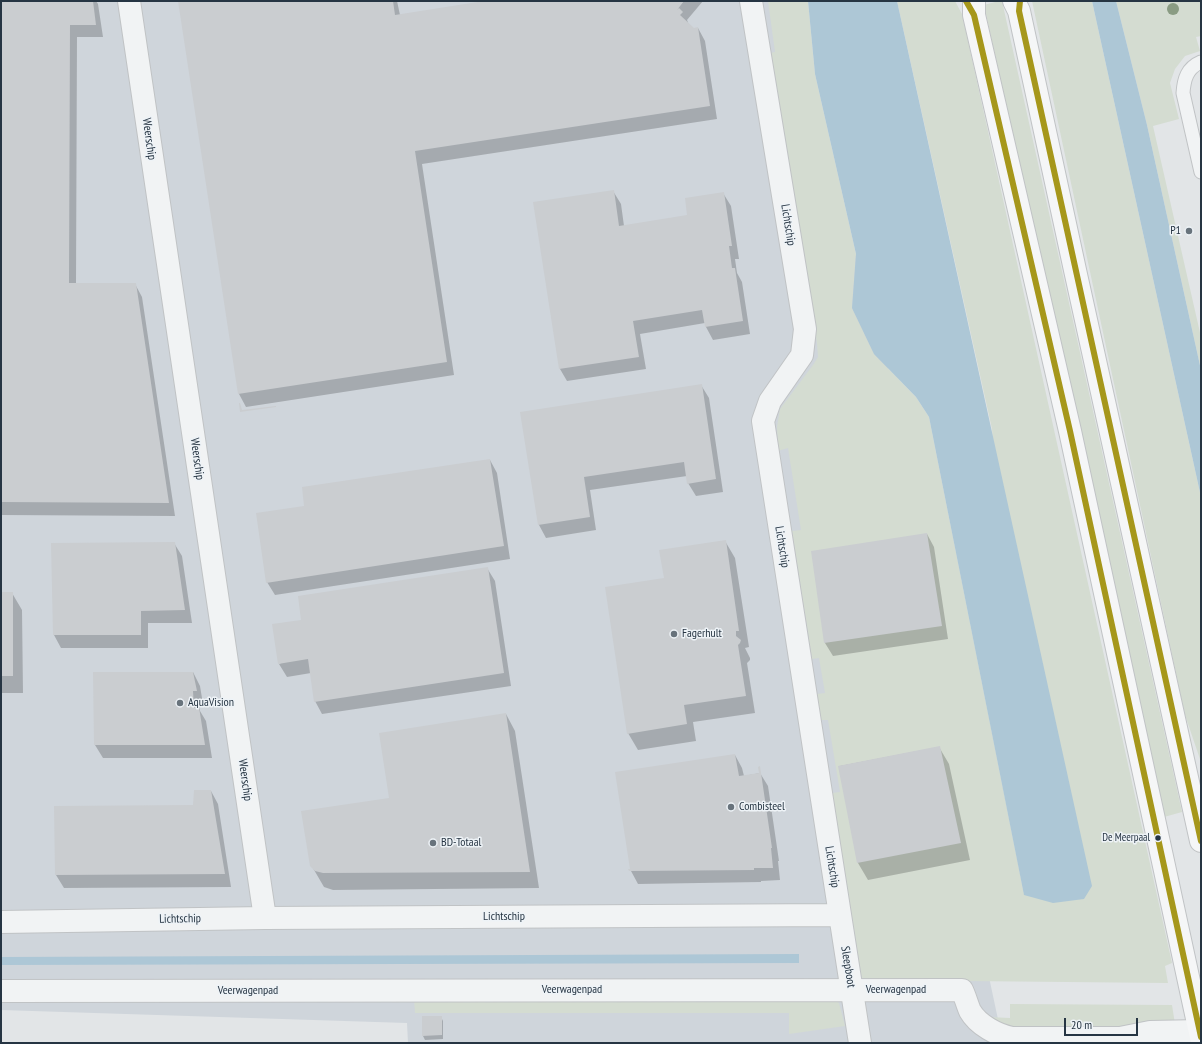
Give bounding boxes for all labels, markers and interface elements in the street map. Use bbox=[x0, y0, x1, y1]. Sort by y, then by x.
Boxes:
street label: Weerschip bbox=[139, 117, 159, 161]
street label: Lichtschip bbox=[778, 203, 798, 247]
place label: P1 bbox=[1170, 224, 1181, 238]
marker: P1 bbox=[1184, 226, 1194, 236]
street label: Weerschip bbox=[187, 437, 207, 481]
street label: Lichtschip bbox=[772, 525, 792, 569]
place label: Fagerhult bbox=[682, 627, 722, 641]
marker: Fagerhult bbox=[669, 629, 679, 639]
place label: AquaVision bbox=[188, 696, 234, 710]
marker: AquaVision bbox=[175, 698, 185, 708]
street label: Weerschip bbox=[235, 758, 255, 802]
place label: Combisteel bbox=[739, 800, 785, 814]
marker: Combisteel bbox=[726, 802, 736, 812]
place label: De Meerpaal bbox=[1102, 831, 1150, 845]
marker: De Meerpaal bbox=[1153, 833, 1163, 843]
place label: BD-Totaal bbox=[441, 836, 481, 850]
marker: BD-Totaal bbox=[428, 838, 438, 848]
street label: Lichtschip bbox=[822, 845, 842, 889]
street label: Lichtschip bbox=[483, 910, 525, 924]
street label: Lichtschip bbox=[159, 911, 201, 927]
street label: Sleepboot bbox=[838, 945, 858, 989]
street label: Veerwagenpad bbox=[542, 983, 602, 997]
street label: Veerwagenpad bbox=[866, 983, 926, 997]
street label: Veerwagenpad bbox=[218, 984, 278, 998]
scale bar bbox=[1066, 1010, 1140, 1036]
text: 20 m bbox=[1071, 1017, 1092, 1032]

